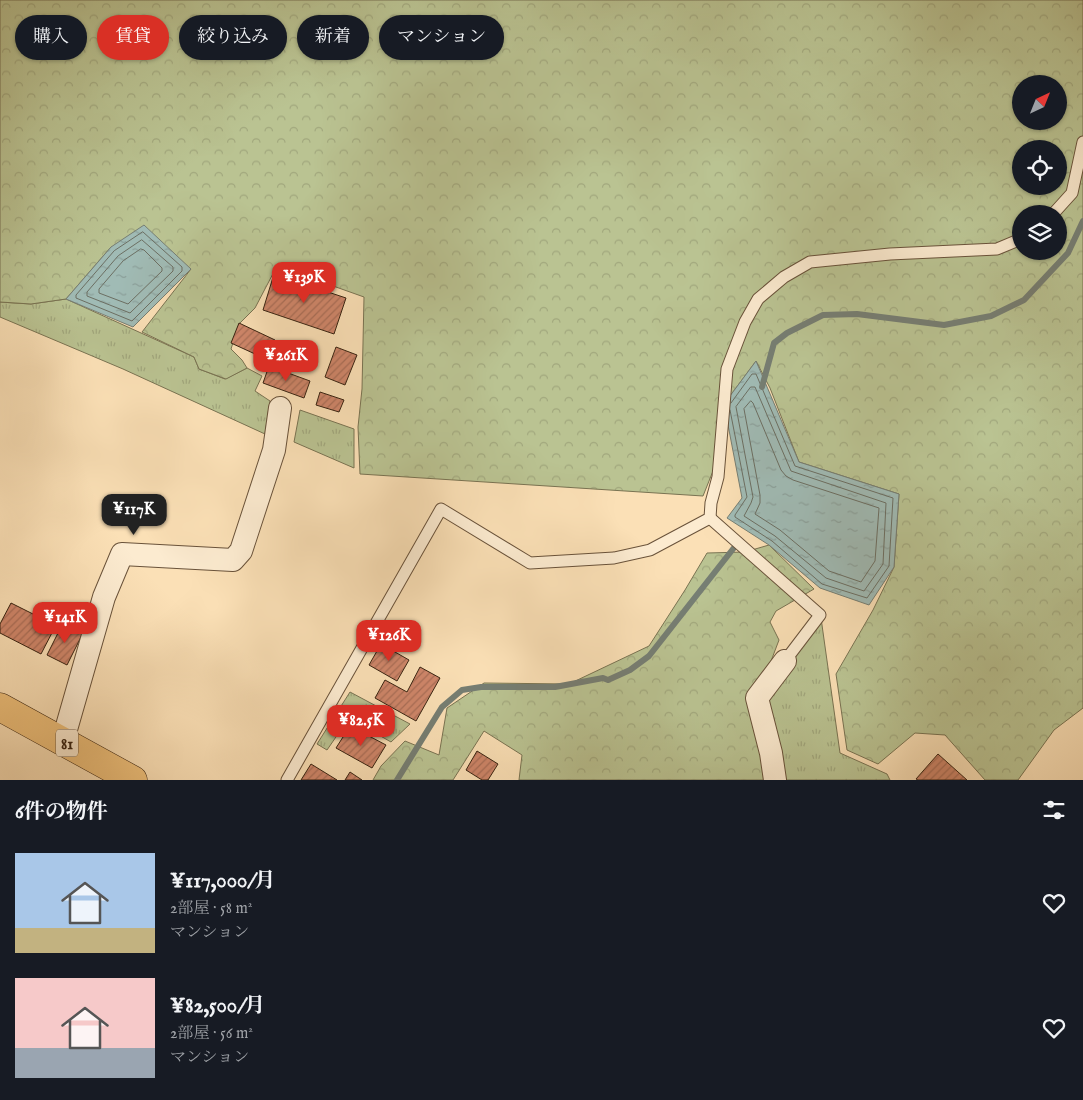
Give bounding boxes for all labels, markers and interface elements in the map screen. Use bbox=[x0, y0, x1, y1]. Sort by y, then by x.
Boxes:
chip: 購入 bbox=[15, 15, 87, 60]
chip: 賃貸 bbox=[97, 15, 169, 60]
chip: 絞り込み bbox=[179, 15, 287, 60]
chip: 新着 bbox=[297, 15, 369, 60]
chip: マンション bbox=[379, 15, 504, 60]
north arrow bbox=[1012, 75, 1068, 130]
map controls bbox=[1012, 75, 1067, 260]
button: locate bbox=[1012, 140, 1067, 195]
button: layers bbox=[1012, 205, 1067, 260]
pin: ¥139K bbox=[269, 262, 339, 304]
text: ¥139K bbox=[283, 268, 325, 288]
pin: ¥261K bbox=[251, 340, 321, 382]
text: ¥261K bbox=[264, 346, 308, 366]
pin: ¥117K bbox=[99, 494, 169, 536]
text: ¥117K bbox=[113, 500, 155, 520]
pin: ¥141K bbox=[30, 602, 100, 644]
text: ¥141K bbox=[44, 608, 87, 628]
pin: ¥126K bbox=[354, 620, 424, 662]
text: ¥126K bbox=[367, 626, 411, 646]
pin: ¥82.5K bbox=[320, 704, 402, 747]
text: ¥82.5K bbox=[338, 711, 384, 731]
road number: 81 bbox=[56, 730, 78, 756]
icon: filters bbox=[1040, 796, 1068, 824]
text: 6件の物件 bbox=[15, 799, 108, 826]
text: ¥117,000/月 bbox=[170, 868, 275, 895]
icon: home bbox=[55, 873, 115, 933]
icon: heart bbox=[1040, 889, 1068, 917]
text: 2部屋 · 58 m² bbox=[170, 899, 252, 919]
text: マンション bbox=[170, 923, 249, 943]
text: ¥82,500/月 bbox=[170, 993, 265, 1020]
icon: home bbox=[55, 998, 115, 1058]
icon: heart bbox=[1040, 1014, 1068, 1042]
text: 2部屋 · 56 m² bbox=[170, 1024, 253, 1044]
text: マンション bbox=[170, 1048, 249, 1068]

